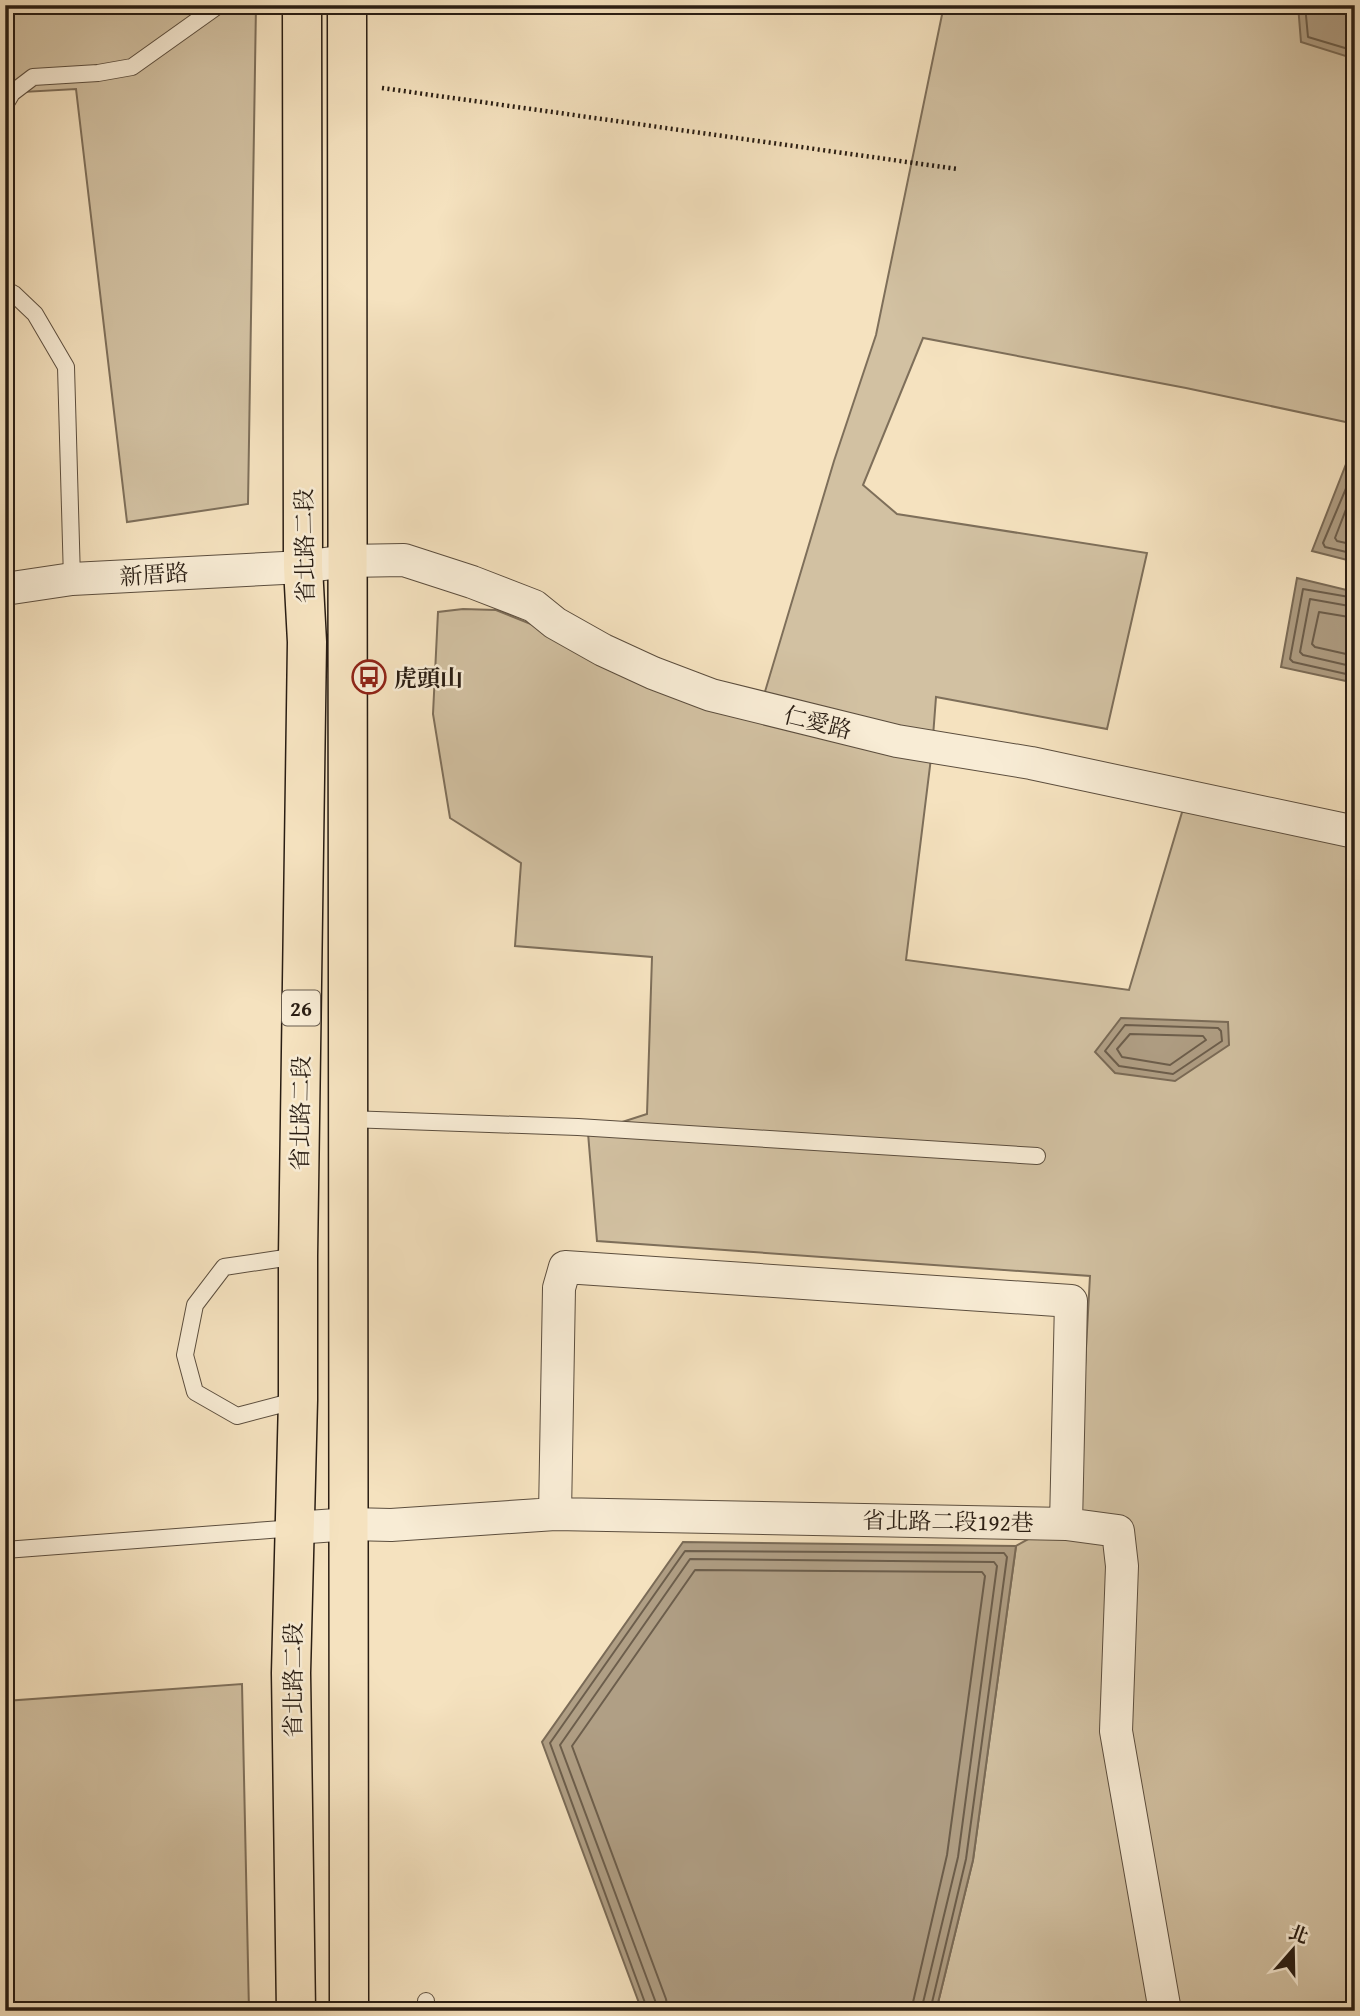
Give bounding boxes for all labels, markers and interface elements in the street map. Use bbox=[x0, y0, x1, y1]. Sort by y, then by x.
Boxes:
street label: 省北路二段 bbox=[286, 488, 322, 604]
street label: 新厝路 bbox=[118, 555, 190, 593]
bus stop icon: 虎頭山 bbox=[350, 658, 388, 696]
place label: 虎頭山 bbox=[394, 661, 463, 694]
street label: 仁愛路 bbox=[781, 698, 855, 746]
road number: 26 bbox=[282, 990, 320, 1026]
street label: 省北路二段 bbox=[282, 1055, 318, 1171]
street label: 省北路二段192巷 bbox=[862, 1503, 1034, 1539]
street label: 省北路二段 bbox=[276, 1623, 309, 1738]
north arrow bbox=[1258, 1914, 1328, 1984]
text: 北 bbox=[1285, 1918, 1313, 1950]

